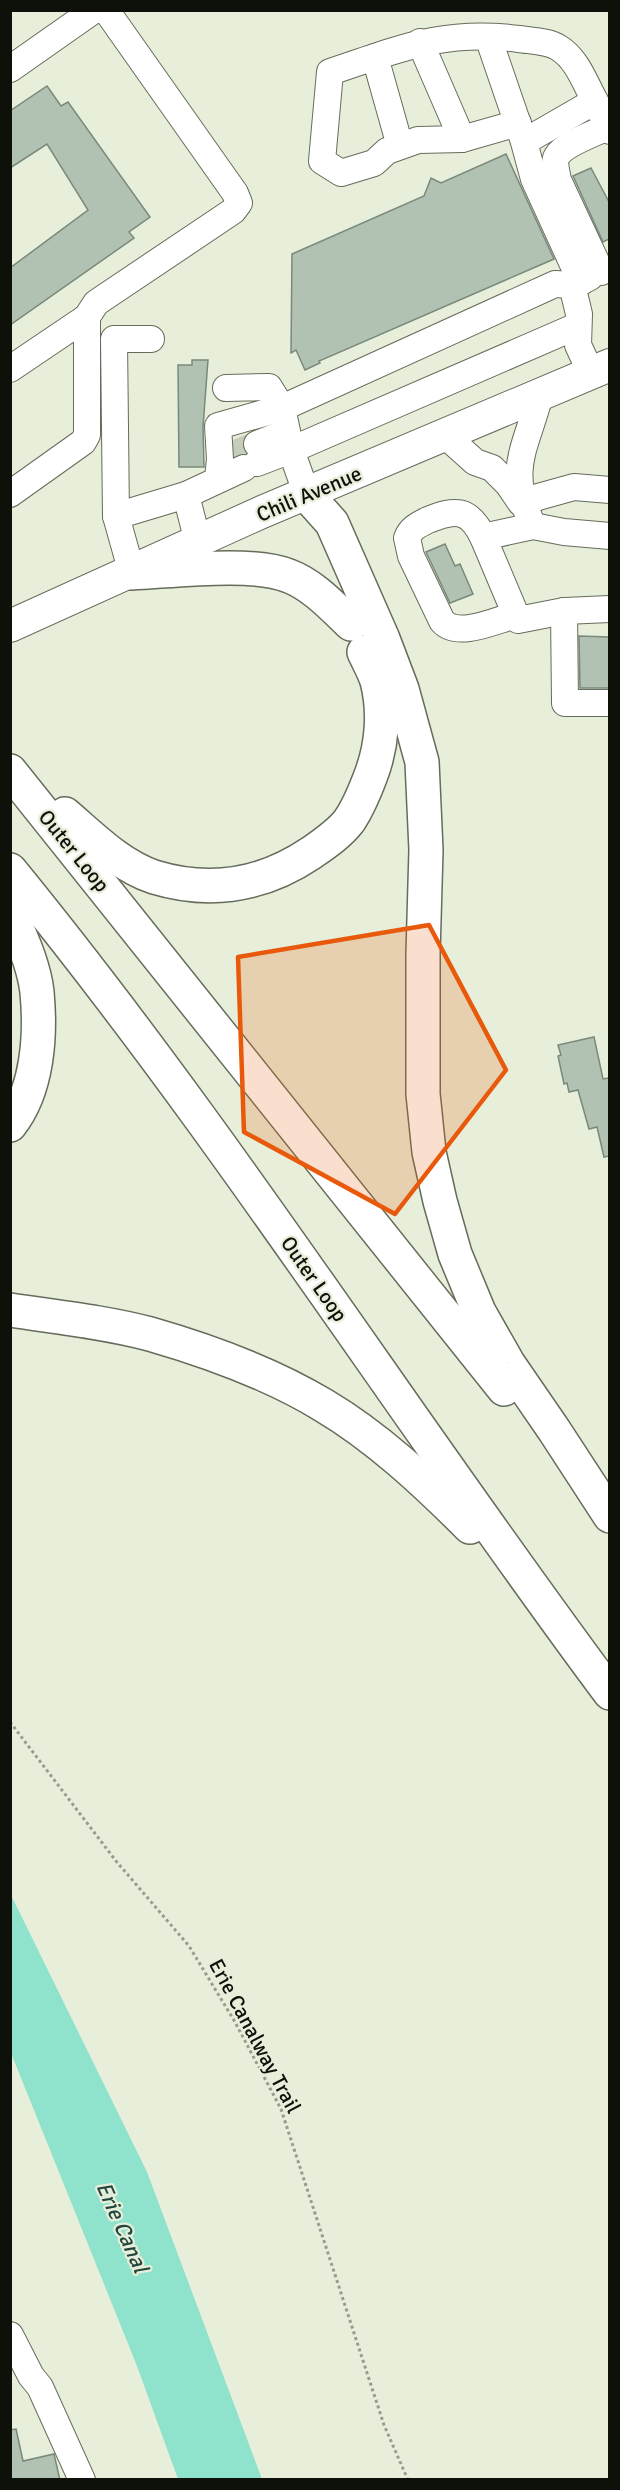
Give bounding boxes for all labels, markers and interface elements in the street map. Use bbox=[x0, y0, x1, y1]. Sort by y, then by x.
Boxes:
street label: Chili Avenue bbox=[252, 460, 366, 528]
street label: Outer Loop bbox=[33, 804, 115, 898]
street label: Outer Loop bbox=[275, 1231, 353, 1327]
street label: Erie Canalway Trail bbox=[203, 1954, 307, 2118]
water label: Erie Canal bbox=[91, 2178, 155, 2278]

